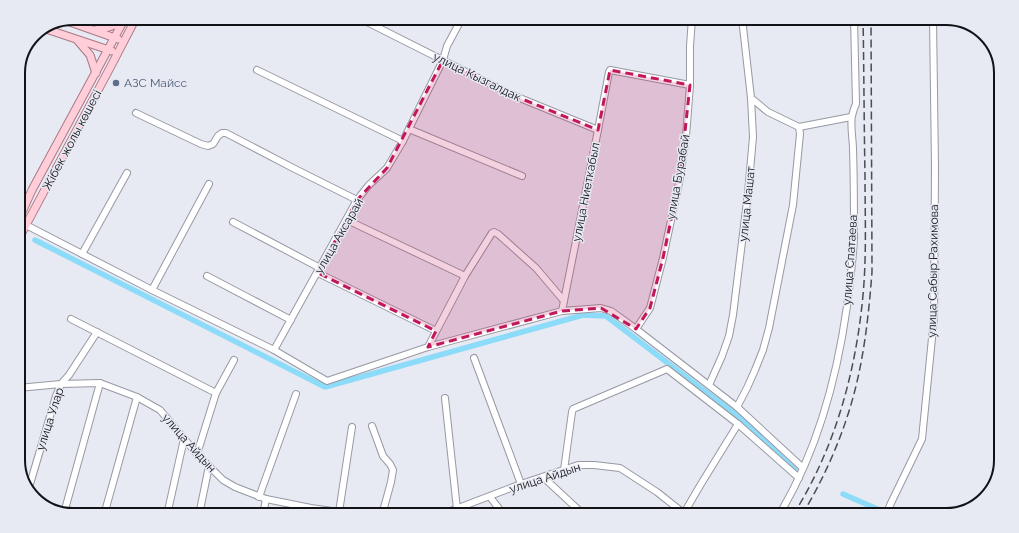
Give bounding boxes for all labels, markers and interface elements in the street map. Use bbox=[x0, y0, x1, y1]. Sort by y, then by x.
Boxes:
street label: улица Кызгалдак bbox=[431, 50, 523, 104]
place label: АЗС Майсс bbox=[124, 76, 188, 90]
marker: АЗС Майсс bbox=[111, 78, 121, 88]
street label: Жібек жолы көшесі bbox=[40, 87, 104, 193]
street label: улица Бурабай bbox=[664, 133, 692, 221]
street label: улица Ниеткабыл bbox=[570, 141, 602, 243]
street label: улица Машат bbox=[736, 165, 758, 242]
street label: улица Аксарай bbox=[312, 196, 366, 276]
street label: улица Сабыр Рахимова bbox=[925, 204, 941, 338]
street label: улица Спатаева bbox=[840, 214, 860, 306]
street label: улица Улар bbox=[33, 386, 67, 452]
street label: улица Айдын bbox=[159, 411, 219, 475]
street label: улица Айдын bbox=[508, 460, 582, 496]

